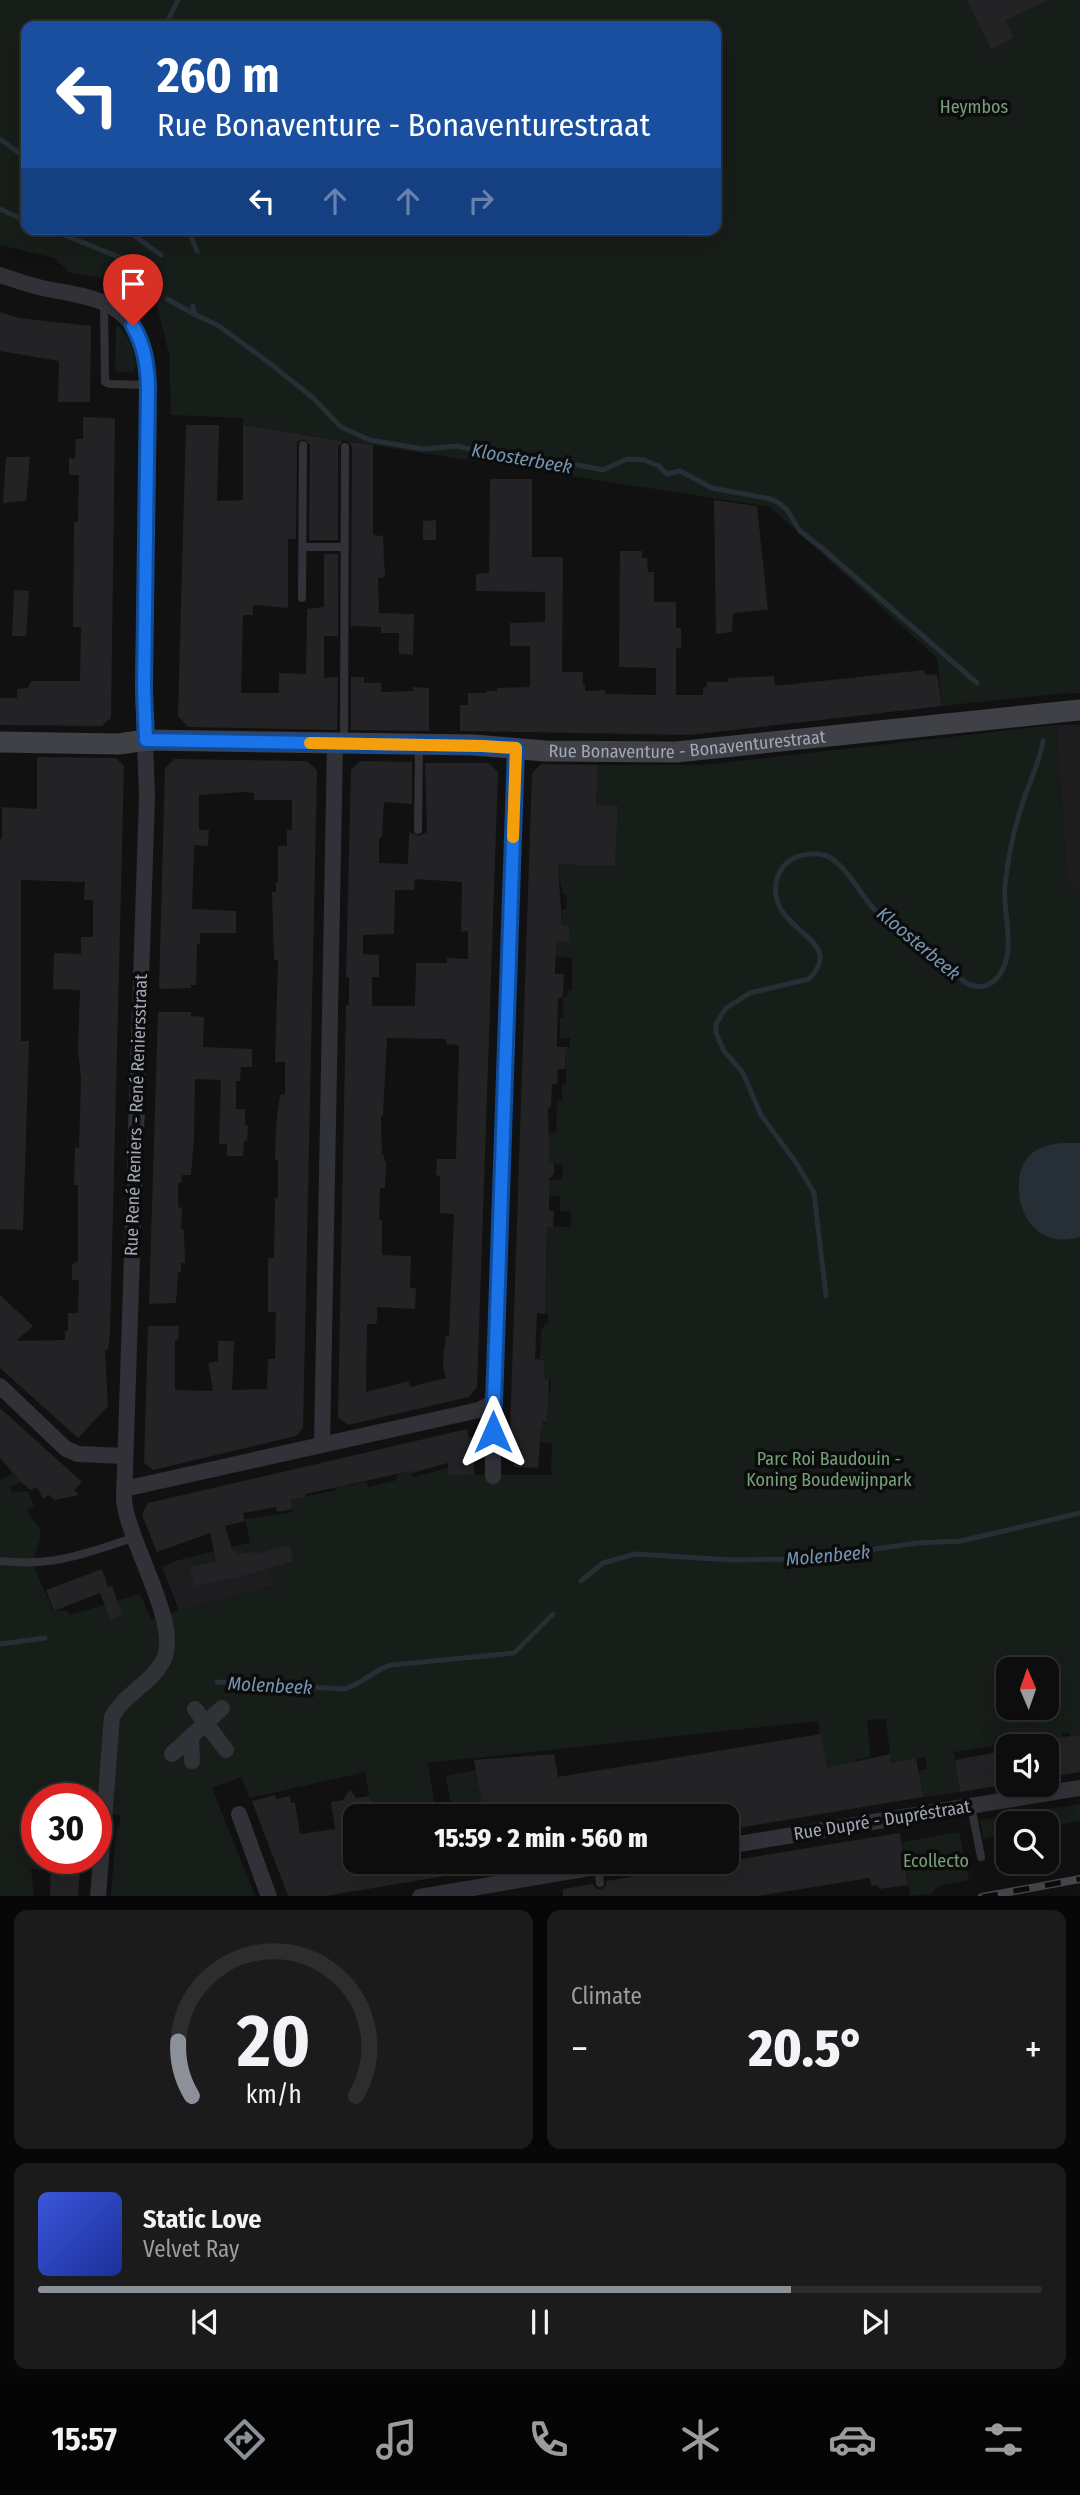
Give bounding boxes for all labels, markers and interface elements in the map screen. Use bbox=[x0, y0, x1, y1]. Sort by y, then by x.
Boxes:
text: 260 m bbox=[157, 46, 280, 105]
icon: left bbox=[42, 49, 133, 140]
park label: Heymbos bbox=[940, 96, 1008, 118]
text: Rue Bonaventure - Bonaventurestraat bbox=[157, 106, 650, 144]
icon: left bbox=[243, 182, 281, 220]
icon: ahead bbox=[316, 182, 354, 220]
icon: ahead bbox=[389, 182, 427, 220]
icon: right bbox=[462, 182, 500, 220]
pin bbox=[103, 254, 163, 326]
icon: arrive bbox=[114, 265, 152, 303]
water label: Kloosterbeek bbox=[470, 438, 574, 479]
street label: Rue Bonaventure - Bonaventurestraat bbox=[548, 726, 827, 763]
water label: Kloosterbeek bbox=[872, 902, 965, 985]
street label: Rue René Reniers - René Reniersstraat bbox=[120, 973, 152, 1256]
position arrow bbox=[456, 1395, 530, 1469]
park label: Parc Roi Baudouin - Koning Boudewijnpark bbox=[746, 1448, 912, 1491]
water label: Molenbeek bbox=[785, 1540, 871, 1571]
north arrow bbox=[996, 1657, 1059, 1720]
map controls bbox=[996, 1657, 1059, 1874]
water label: Molenbeek bbox=[227, 1672, 313, 1699]
button: sound bbox=[996, 1734, 1059, 1797]
speed limit sign: 30 bbox=[21, 1783, 112, 1874]
street label: Rue Dupré - Dupréstraat bbox=[792, 1795, 972, 1845]
button: search bbox=[996, 1811, 1059, 1874]
text: 15:59 · 2 min · 560 m bbox=[434, 1823, 648, 1854]
park label: Ecollecto bbox=[903, 1850, 969, 1872]
text: Climate bbox=[571, 1982, 642, 2010]
text: 20 bbox=[236, 1998, 310, 2085]
text: 20.5° bbox=[749, 2017, 864, 2080]
text: − bbox=[571, 2026, 588, 2072]
text: + bbox=[1025, 2026, 1042, 2072]
text: km/h bbox=[246, 2079, 301, 2109]
text: Static Love bbox=[143, 2204, 261, 2235]
text: Velvet Ray bbox=[143, 2235, 239, 2263]
icon: previous bbox=[186, 2303, 224, 2341]
icon: pause bbox=[521, 2303, 559, 2341]
icon: next bbox=[856, 2303, 894, 2341]
icon: directions bbox=[220, 2415, 269, 2464]
icon: music bbox=[372, 2415, 421, 2464]
icon: phone bbox=[524, 2415, 573, 2464]
icon: climate bbox=[676, 2415, 725, 2464]
icon: car bbox=[828, 2415, 877, 2464]
icon: filters bbox=[979, 2415, 1028, 2464]
text: 15:57 bbox=[51, 2420, 117, 2458]

